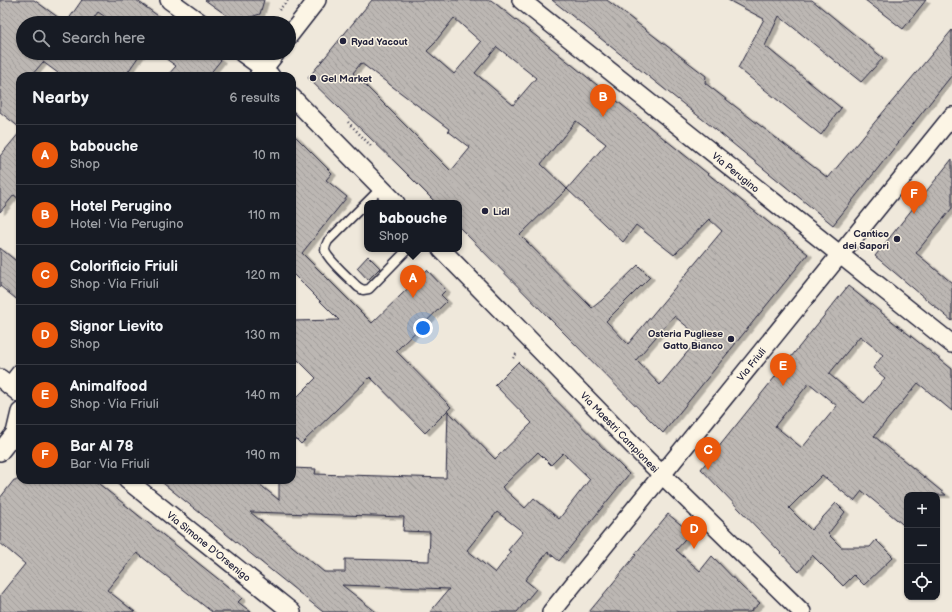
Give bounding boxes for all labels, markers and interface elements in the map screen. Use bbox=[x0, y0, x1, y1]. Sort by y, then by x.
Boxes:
search box bbox=[16, 16, 296, 60]
icon: search bbox=[30, 27, 52, 49]
text: Search here bbox=[62, 29, 145, 48]
marker: Ryad Yacout bbox=[338, 36, 348, 46]
place label: Ryad Yacout bbox=[351, 36, 408, 48]
marker: Gel Market bbox=[308, 73, 318, 83]
place label: Gel Market bbox=[321, 73, 372, 85]
pin: B bbox=[590, 84, 616, 117]
text: Nearby bbox=[32, 88, 89, 108]
text: 6 results bbox=[230, 90, 280, 106]
text: babouche bbox=[70, 137, 138, 156]
text: A bbox=[41, 147, 49, 163]
text: 10 m bbox=[253, 147, 280, 163]
street label: Via Perugino bbox=[709, 150, 762, 196]
text: Shop bbox=[70, 156, 100, 172]
pin: F bbox=[901, 181, 927, 214]
text: Hotel Perugino bbox=[70, 197, 172, 216]
popup bbox=[364, 200, 462, 252]
marker: Lidl bbox=[480, 206, 490, 216]
place label: Lidl bbox=[493, 206, 510, 218]
text: B bbox=[40, 207, 50, 223]
text: 110 m bbox=[248, 207, 280, 223]
text: babouche bbox=[379, 209, 447, 228]
text: Hotel · Via Perugino bbox=[70, 216, 184, 232]
text: Shop bbox=[379, 228, 409, 244]
place label: Cantico dei Sapori bbox=[843, 228, 889, 252]
marker: Cantico dei Sapori bbox=[892, 234, 902, 244]
text: Colorificio Friuli bbox=[70, 257, 178, 276]
pin: A bbox=[400, 265, 426, 298]
text: C bbox=[40, 267, 50, 283]
text: 120 m bbox=[245, 267, 280, 283]
text: Shop · Via Friuli bbox=[70, 276, 159, 292]
text: Signor Lievito bbox=[70, 317, 163, 336]
your location bbox=[413, 318, 433, 338]
text: D bbox=[40, 327, 50, 343]
text: 130 m bbox=[245, 327, 280, 343]
place label: Osteria Pugliese Gatto Bianco bbox=[648, 328, 723, 352]
marker: Osteria Pugliese Gatto Bianco bbox=[726, 334, 736, 344]
text: Shop bbox=[70, 336, 100, 352]
street label: Via Friuli bbox=[735, 346, 769, 384]
pin: E bbox=[770, 353, 796, 386]
text: Animalfood bbox=[70, 377, 147, 396]
text: E bbox=[41, 387, 49, 403]
text: 140 m bbox=[245, 387, 280, 403]
street label: Via Maestri Campionesi bbox=[578, 390, 661, 476]
text: Shop · Via Friuli bbox=[70, 396, 159, 412]
text: Bar Al 78 bbox=[70, 437, 134, 456]
pin: C bbox=[695, 437, 721, 470]
text: F bbox=[41, 447, 49, 463]
text: 190 m bbox=[246, 447, 280, 463]
text: Bar · Via Friuli bbox=[70, 456, 150, 472]
map controls bbox=[904, 492, 940, 600]
button: + bbox=[904, 492, 940, 528]
street label: Via Simone D'Orsenigo bbox=[164, 509, 253, 584]
pin: D bbox=[681, 516, 707, 549]
button: − bbox=[904, 528, 940, 564]
button: locate bbox=[904, 564, 940, 600]

